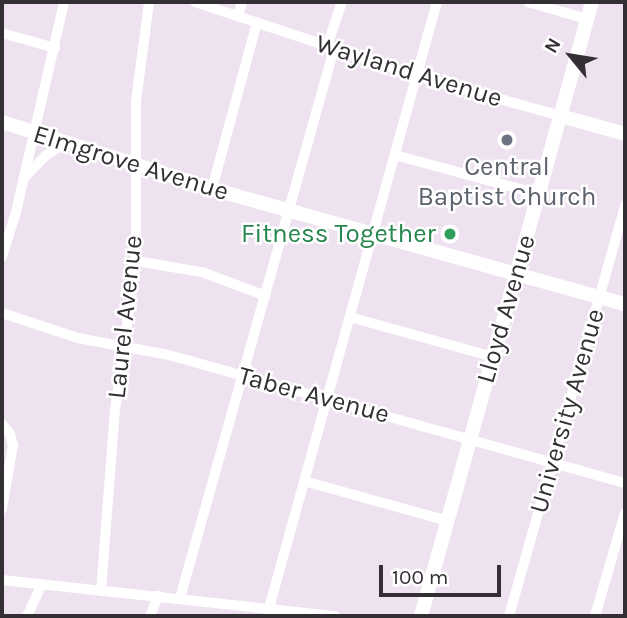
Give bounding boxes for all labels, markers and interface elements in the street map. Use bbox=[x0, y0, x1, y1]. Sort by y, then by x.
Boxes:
north arrow bbox=[536, 21, 606, 91]
street label: Wayland Avenue bbox=[312, 28, 506, 114]
text: N bbox=[540, 34, 566, 57]
street label: Elmgrove Avenue bbox=[30, 118, 232, 208]
marker: Central Baptist Church bbox=[499, 132, 515, 148]
place label: Central Baptist Church bbox=[418, 151, 596, 212]
place label: Fitness Together bbox=[241, 218, 436, 250]
marker: Fitness Together bbox=[442, 226, 458, 242]
street label: Lloyd Avenue bbox=[470, 231, 542, 387]
street label: Laurel Avenue bbox=[101, 234, 149, 400]
street label: University Avenue bbox=[523, 305, 611, 517]
street label: Taber Avenue bbox=[235, 360, 393, 430]
scale bar bbox=[382, 552, 504, 596]
text: 100 m bbox=[392, 565, 449, 589]

